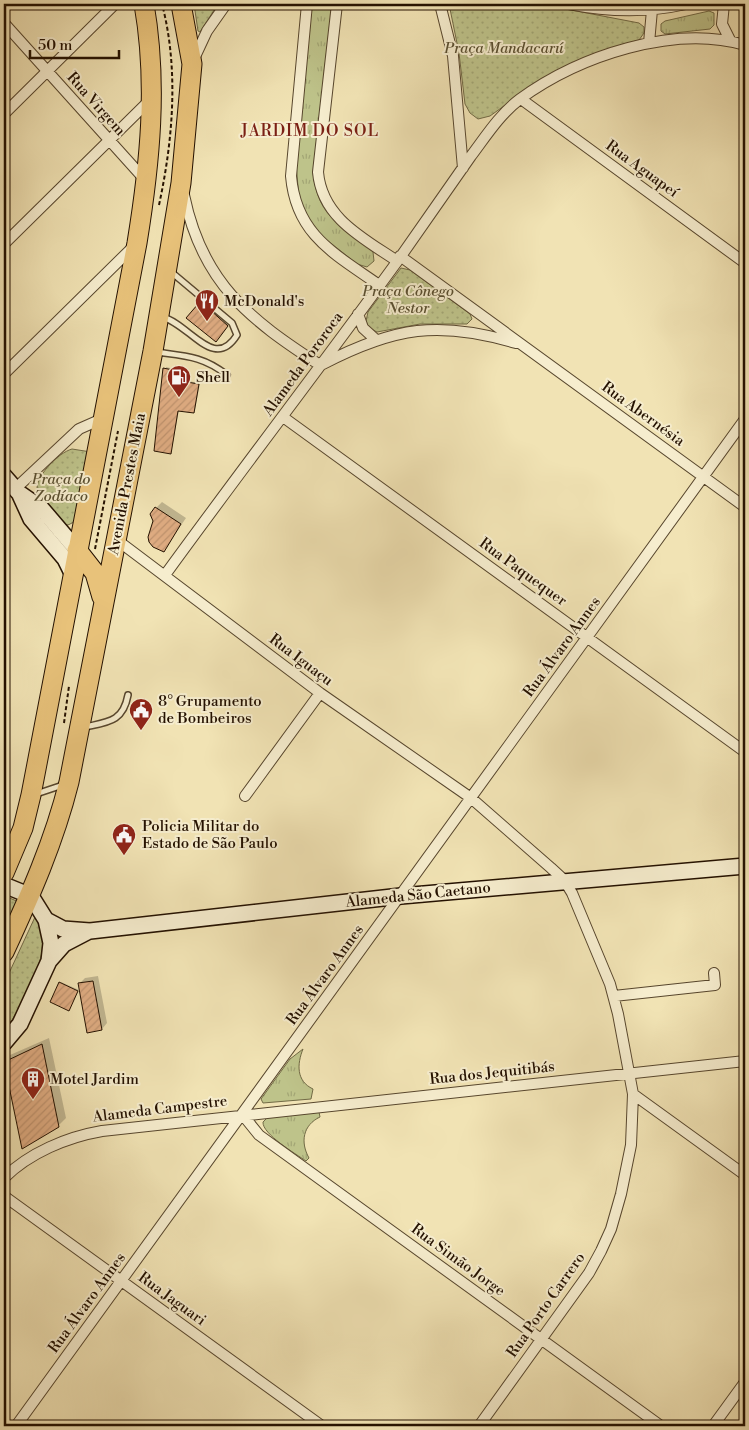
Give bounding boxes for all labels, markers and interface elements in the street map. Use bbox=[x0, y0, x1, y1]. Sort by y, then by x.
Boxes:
scale bar bbox=[30, 28, 119, 60]
text: 50 m bbox=[38, 36, 72, 55]
park label: Praça Mandacarú bbox=[443, 39, 564, 58]
street label: Rua Virgem bbox=[62, 68, 130, 140]
district label: JARDIM DO SOL bbox=[240, 121, 379, 141]
street label: Rua Aguapeí bbox=[602, 136, 683, 202]
park label: Praça Cônego Nestor bbox=[361, 282, 454, 318]
restaurant icon: McDonald's bbox=[194, 288, 220, 322]
place label: McDonald's bbox=[224, 292, 304, 311]
street label: Alameda Pororoca bbox=[258, 308, 348, 421]
fuel station icon: Shell bbox=[166, 364, 192, 398]
place label: Shell bbox=[196, 368, 231, 387]
street label: Rua Abernésia bbox=[598, 377, 689, 451]
street label: Avenida Prestes Maia bbox=[104, 411, 150, 558]
park label: Praça do Zodíaco bbox=[31, 470, 90, 506]
street label: Rua Paquequer bbox=[475, 534, 571, 611]
street label: Rua Álvaro Annes bbox=[518, 592, 605, 701]
street label: Rua Iguaçu bbox=[265, 630, 337, 691]
place label: 8° Grupamento de Bombeiros bbox=[158, 692, 262, 728]
public building icon: 8° Grupamento de Bombeiros bbox=[128, 697, 154, 731]
place label: Policia Militar do Estado de São Paulo bbox=[142, 817, 278, 853]
public building icon: Policia Militar do Estado de São Paulo bbox=[111, 822, 137, 856]
street label: Alameda São Caetano bbox=[343, 878, 492, 912]
street label: Rua Álvaro Annes bbox=[281, 920, 368, 1029]
street label: Rua dos Jequitibás bbox=[428, 1057, 556, 1089]
building icon: Motel Jardim bbox=[20, 1066, 46, 1100]
place label: Motel Jardim bbox=[50, 1070, 139, 1089]
street label: Alameda Campestre bbox=[91, 1091, 228, 1127]
street label: Rua Simão Jorge bbox=[407, 1219, 509, 1301]
street label: Rua Álvaro Annes bbox=[43, 1248, 130, 1357]
street label: Rua Porto Carrero bbox=[503, 1249, 589, 1361]
street label: Rua Jaguari bbox=[134, 1268, 210, 1330]

